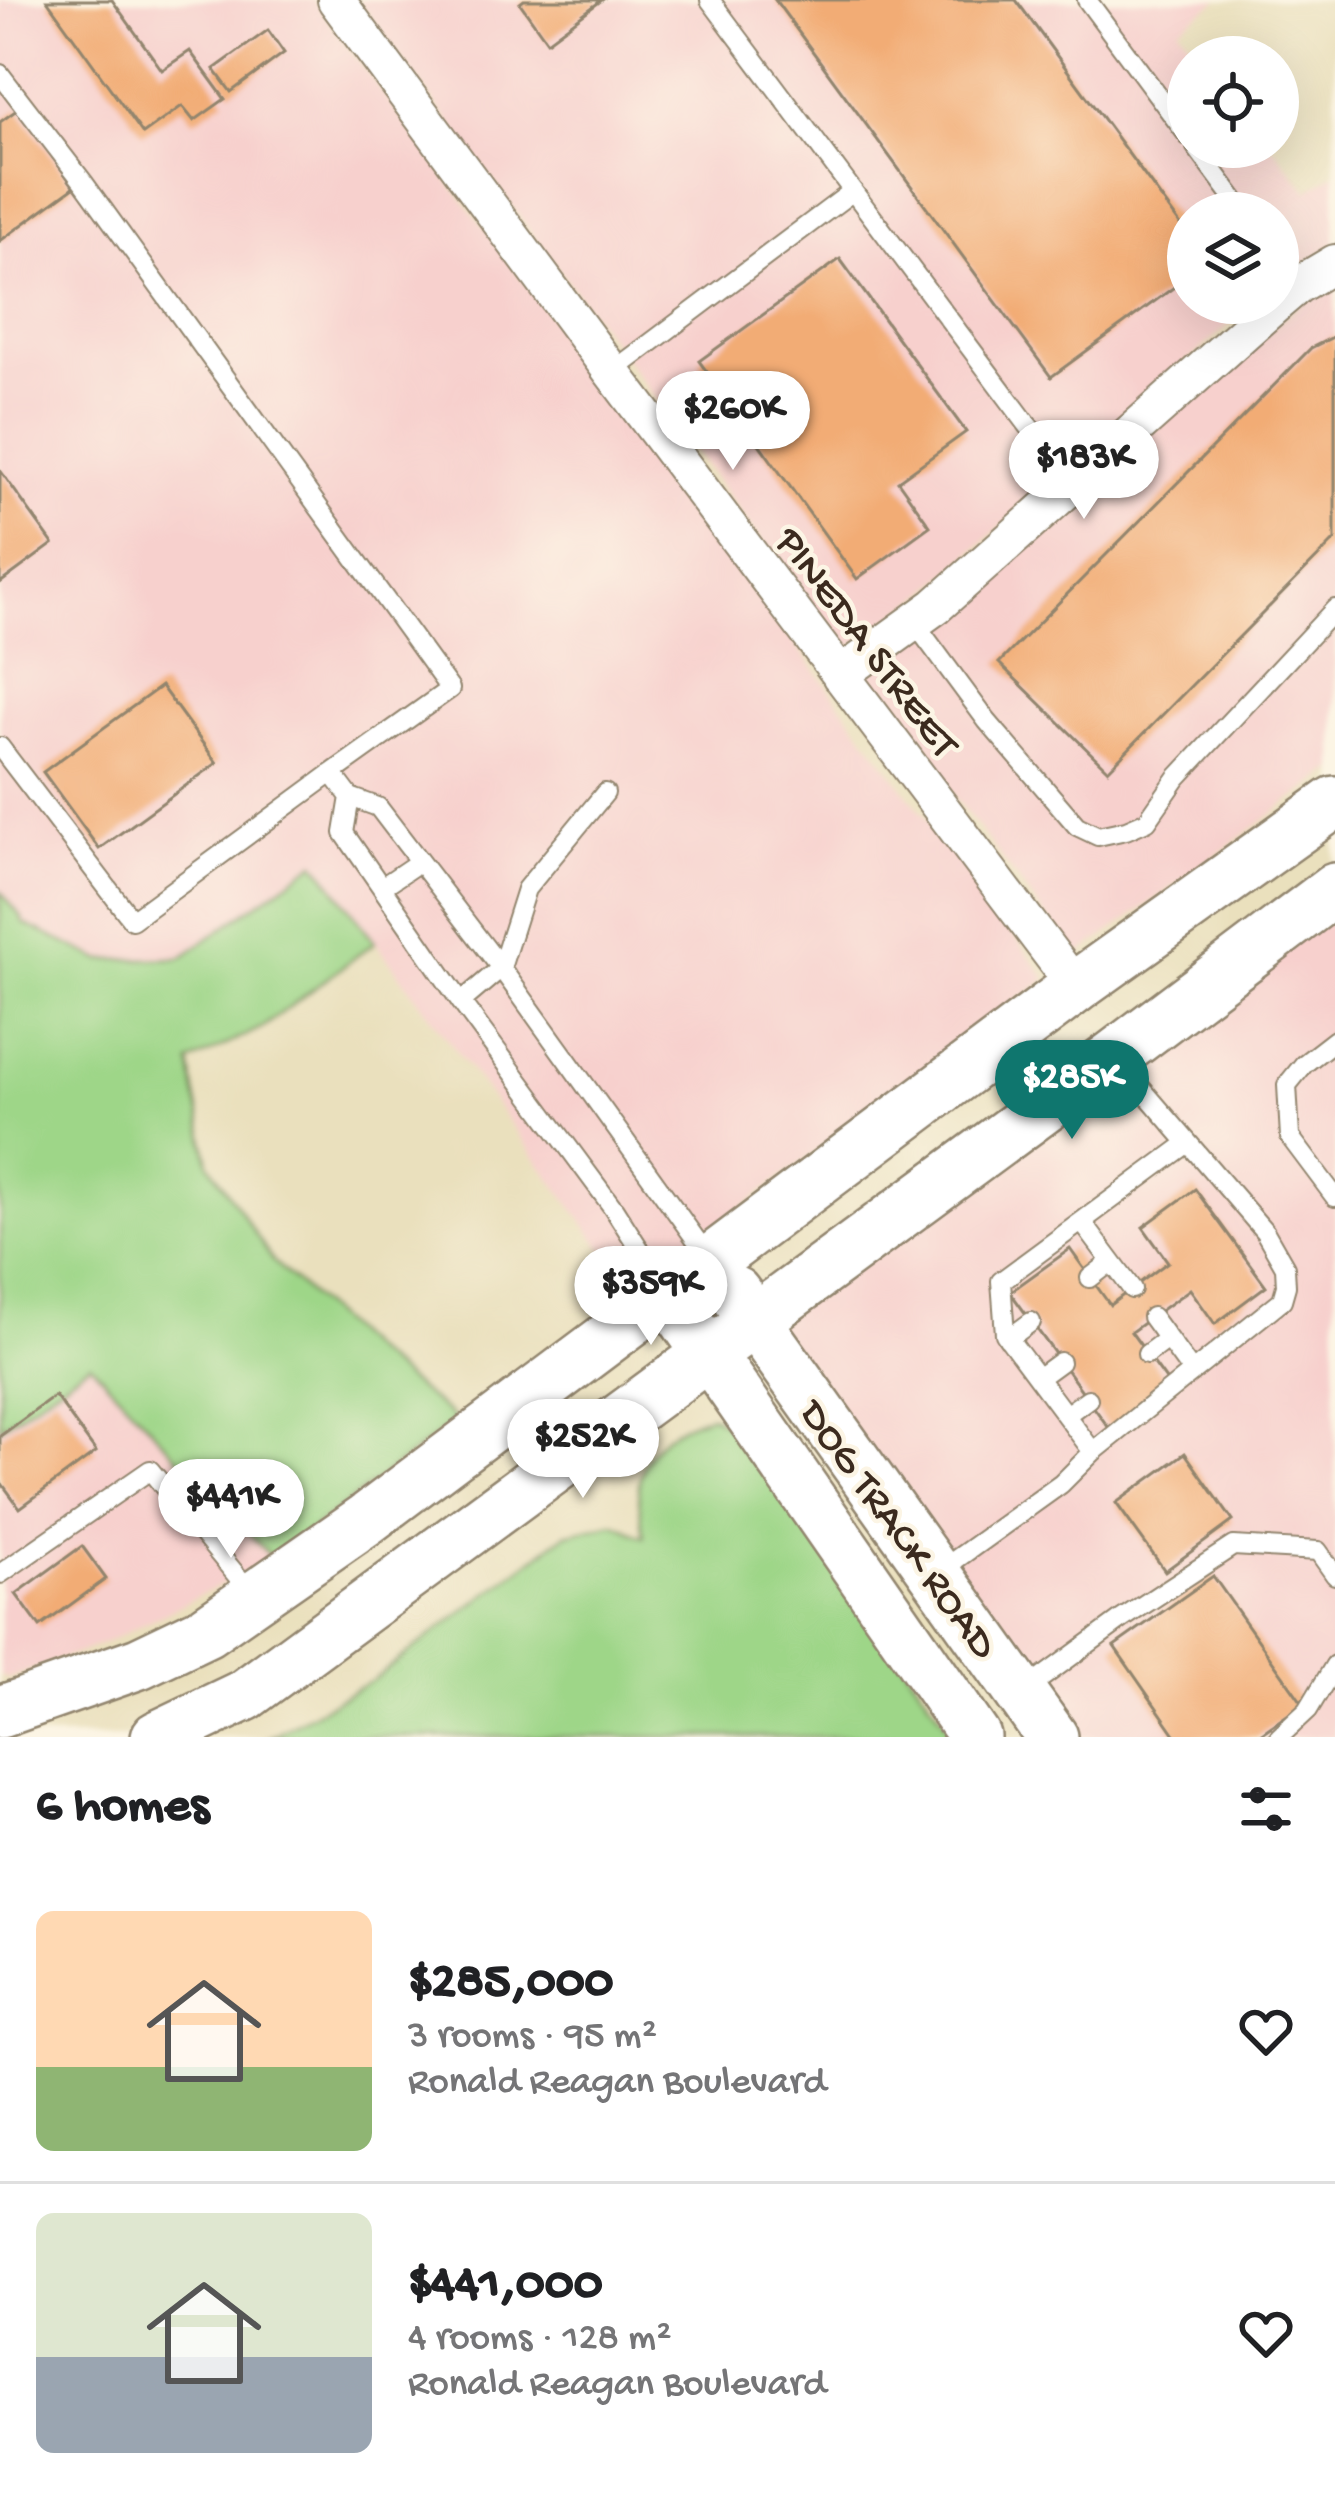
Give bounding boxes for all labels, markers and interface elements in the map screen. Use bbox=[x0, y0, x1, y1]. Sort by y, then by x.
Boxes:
map controls bbox=[1167, 36, 1299, 324]
button: locate bbox=[1167, 36, 1299, 168]
button: layers bbox=[1167, 192, 1299, 324]
pin: $260K bbox=[649, 371, 817, 473]
text: $260K bbox=[683, 387, 783, 433]
pin: $183K bbox=[1000, 420, 1168, 522]
text: $183K bbox=[1036, 436, 1132, 482]
street label: PINEDA STREET bbox=[760, 518, 967, 771]
pin: $285K bbox=[988, 1040, 1156, 1142]
text: $285K bbox=[1022, 1056, 1122, 1102]
pin: $359K bbox=[567, 1246, 735, 1348]
text: $359K bbox=[601, 1262, 701, 1308]
street label: DOG TRACK ROAD bbox=[784, 1390, 1006, 1671]
pin: $252K bbox=[499, 1399, 667, 1501]
text: $252K bbox=[534, 1415, 632, 1461]
pin: $441K bbox=[147, 1459, 315, 1561]
text: $441K bbox=[185, 1475, 277, 1521]
icon: filters bbox=[1233, 1776, 1299, 1842]
text: 6 homes bbox=[36, 1779, 209, 1839]
text: $285,000 bbox=[408, 1955, 614, 2015]
icon: home bbox=[132, 1959, 276, 2103]
icon: heart bbox=[1233, 1998, 1299, 2064]
text: 3 rooms · 95 m² bbox=[408, 2015, 657, 2061]
text: Ronald Reagan Boulevard bbox=[408, 2061, 826, 2107]
text: $441,000 bbox=[408, 2257, 603, 2317]
icon: home bbox=[132, 2261, 276, 2405]
icon: heart bbox=[1233, 2300, 1299, 2366]
text: 4 rooms · 128 m² bbox=[408, 2317, 671, 2363]
text: Ronald Reagan Boulevard bbox=[408, 2363, 826, 2409]

